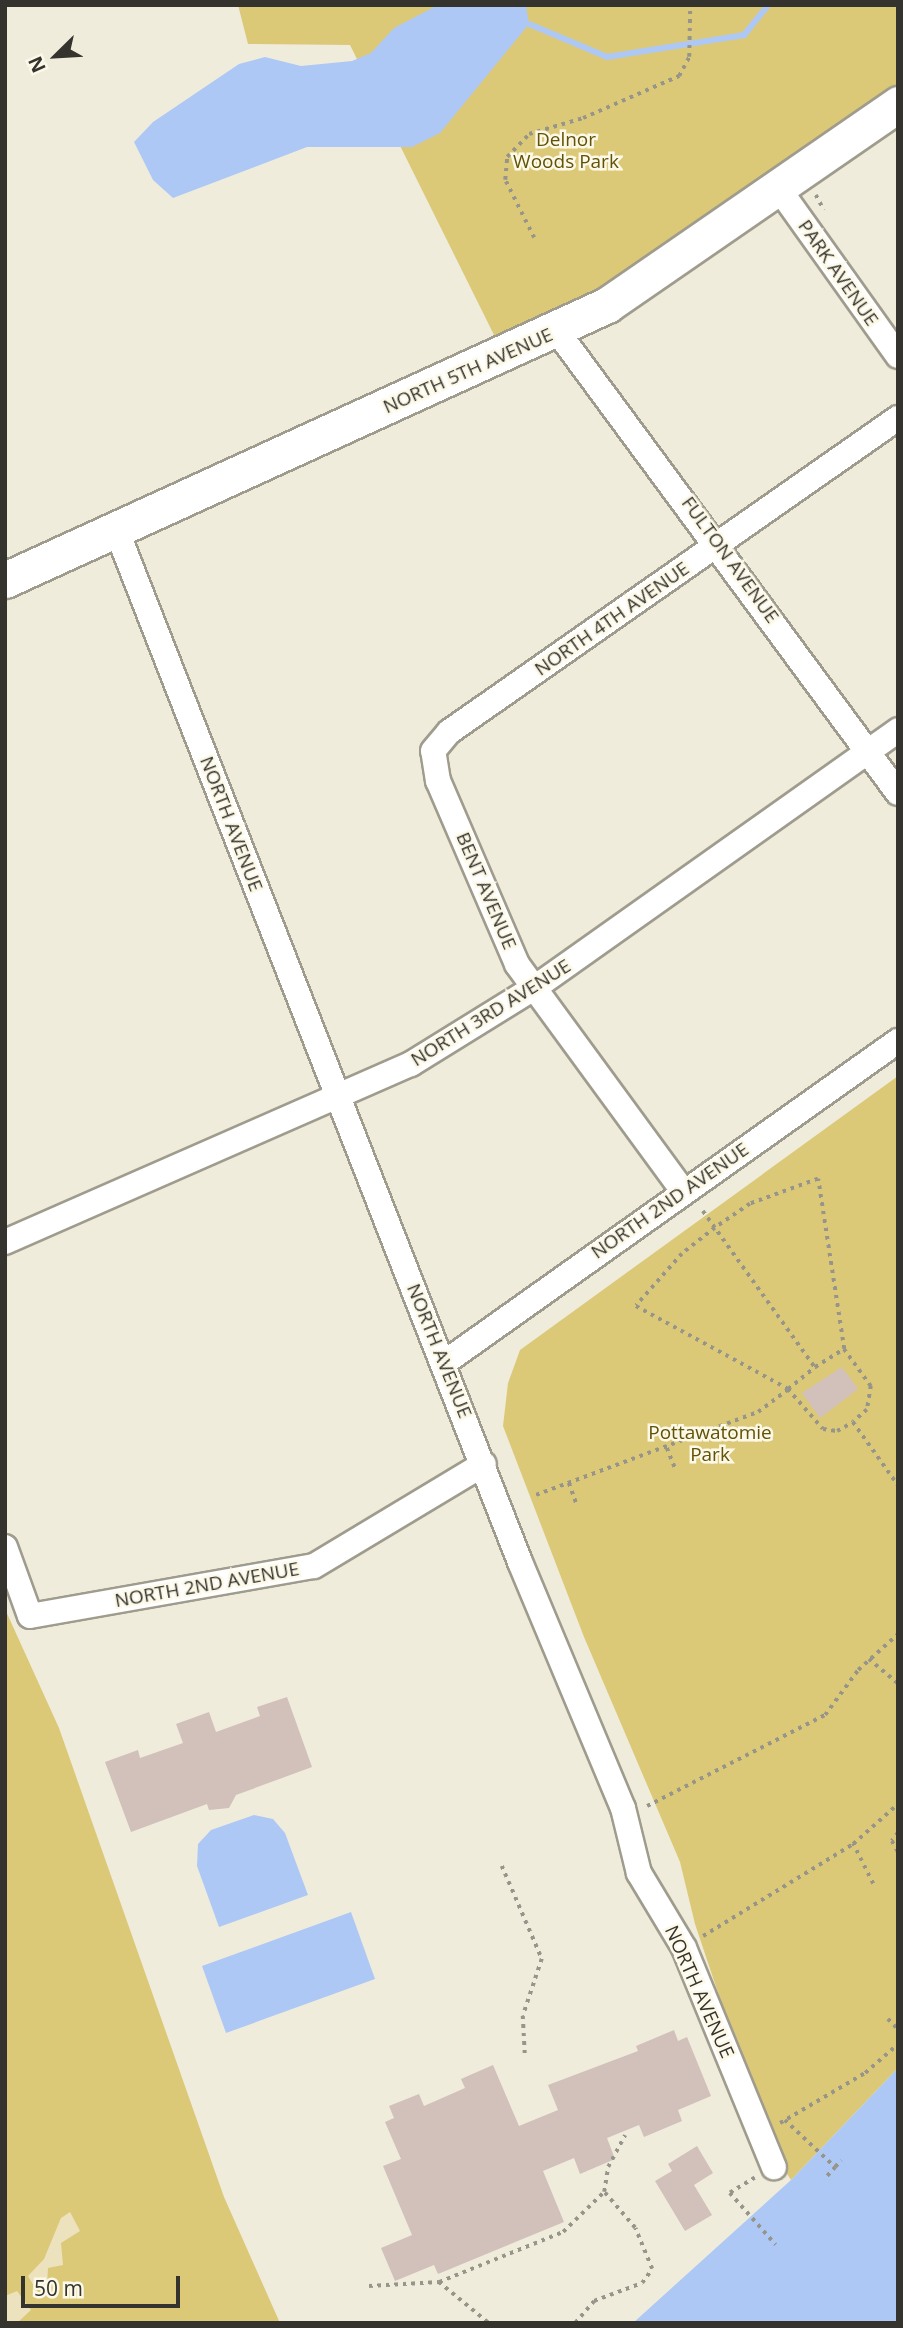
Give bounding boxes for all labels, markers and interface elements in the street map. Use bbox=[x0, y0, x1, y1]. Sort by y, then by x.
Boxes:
north arrow bbox=[21, 21, 91, 91]
text: N bbox=[22, 52, 52, 77]
park label: Delnor Woods Park bbox=[513, 129, 619, 173]
street label: PARK AVENUE bbox=[793, 216, 883, 330]
street label: NORTH 5TH AVENUE bbox=[380, 323, 556, 419]
street label: FULTON AVENUE bbox=[676, 492, 784, 628]
street label: NORTH 4TH AVENUE bbox=[530, 557, 694, 681]
street label: NORTH AVENUE bbox=[195, 753, 267, 895]
street label: BENT AVENUE bbox=[451, 829, 521, 953]
street label: NORTH 3RD AVENUE bbox=[407, 955, 575, 1071]
street label: NORTH 2ND AVENUE bbox=[587, 1138, 753, 1264]
street label: NORTH AVENUE bbox=[402, 1281, 476, 1421]
park label: Pottawatomie Park bbox=[648, 1422, 772, 1466]
street label: NORTH 2ND AVENUE bbox=[113, 1558, 301, 1612]
street label: NORTH AVENUE bbox=[660, 1922, 738, 2062]
scale bar bbox=[24, 2262, 184, 2306]
text: 50 m bbox=[34, 2274, 83, 2302]

